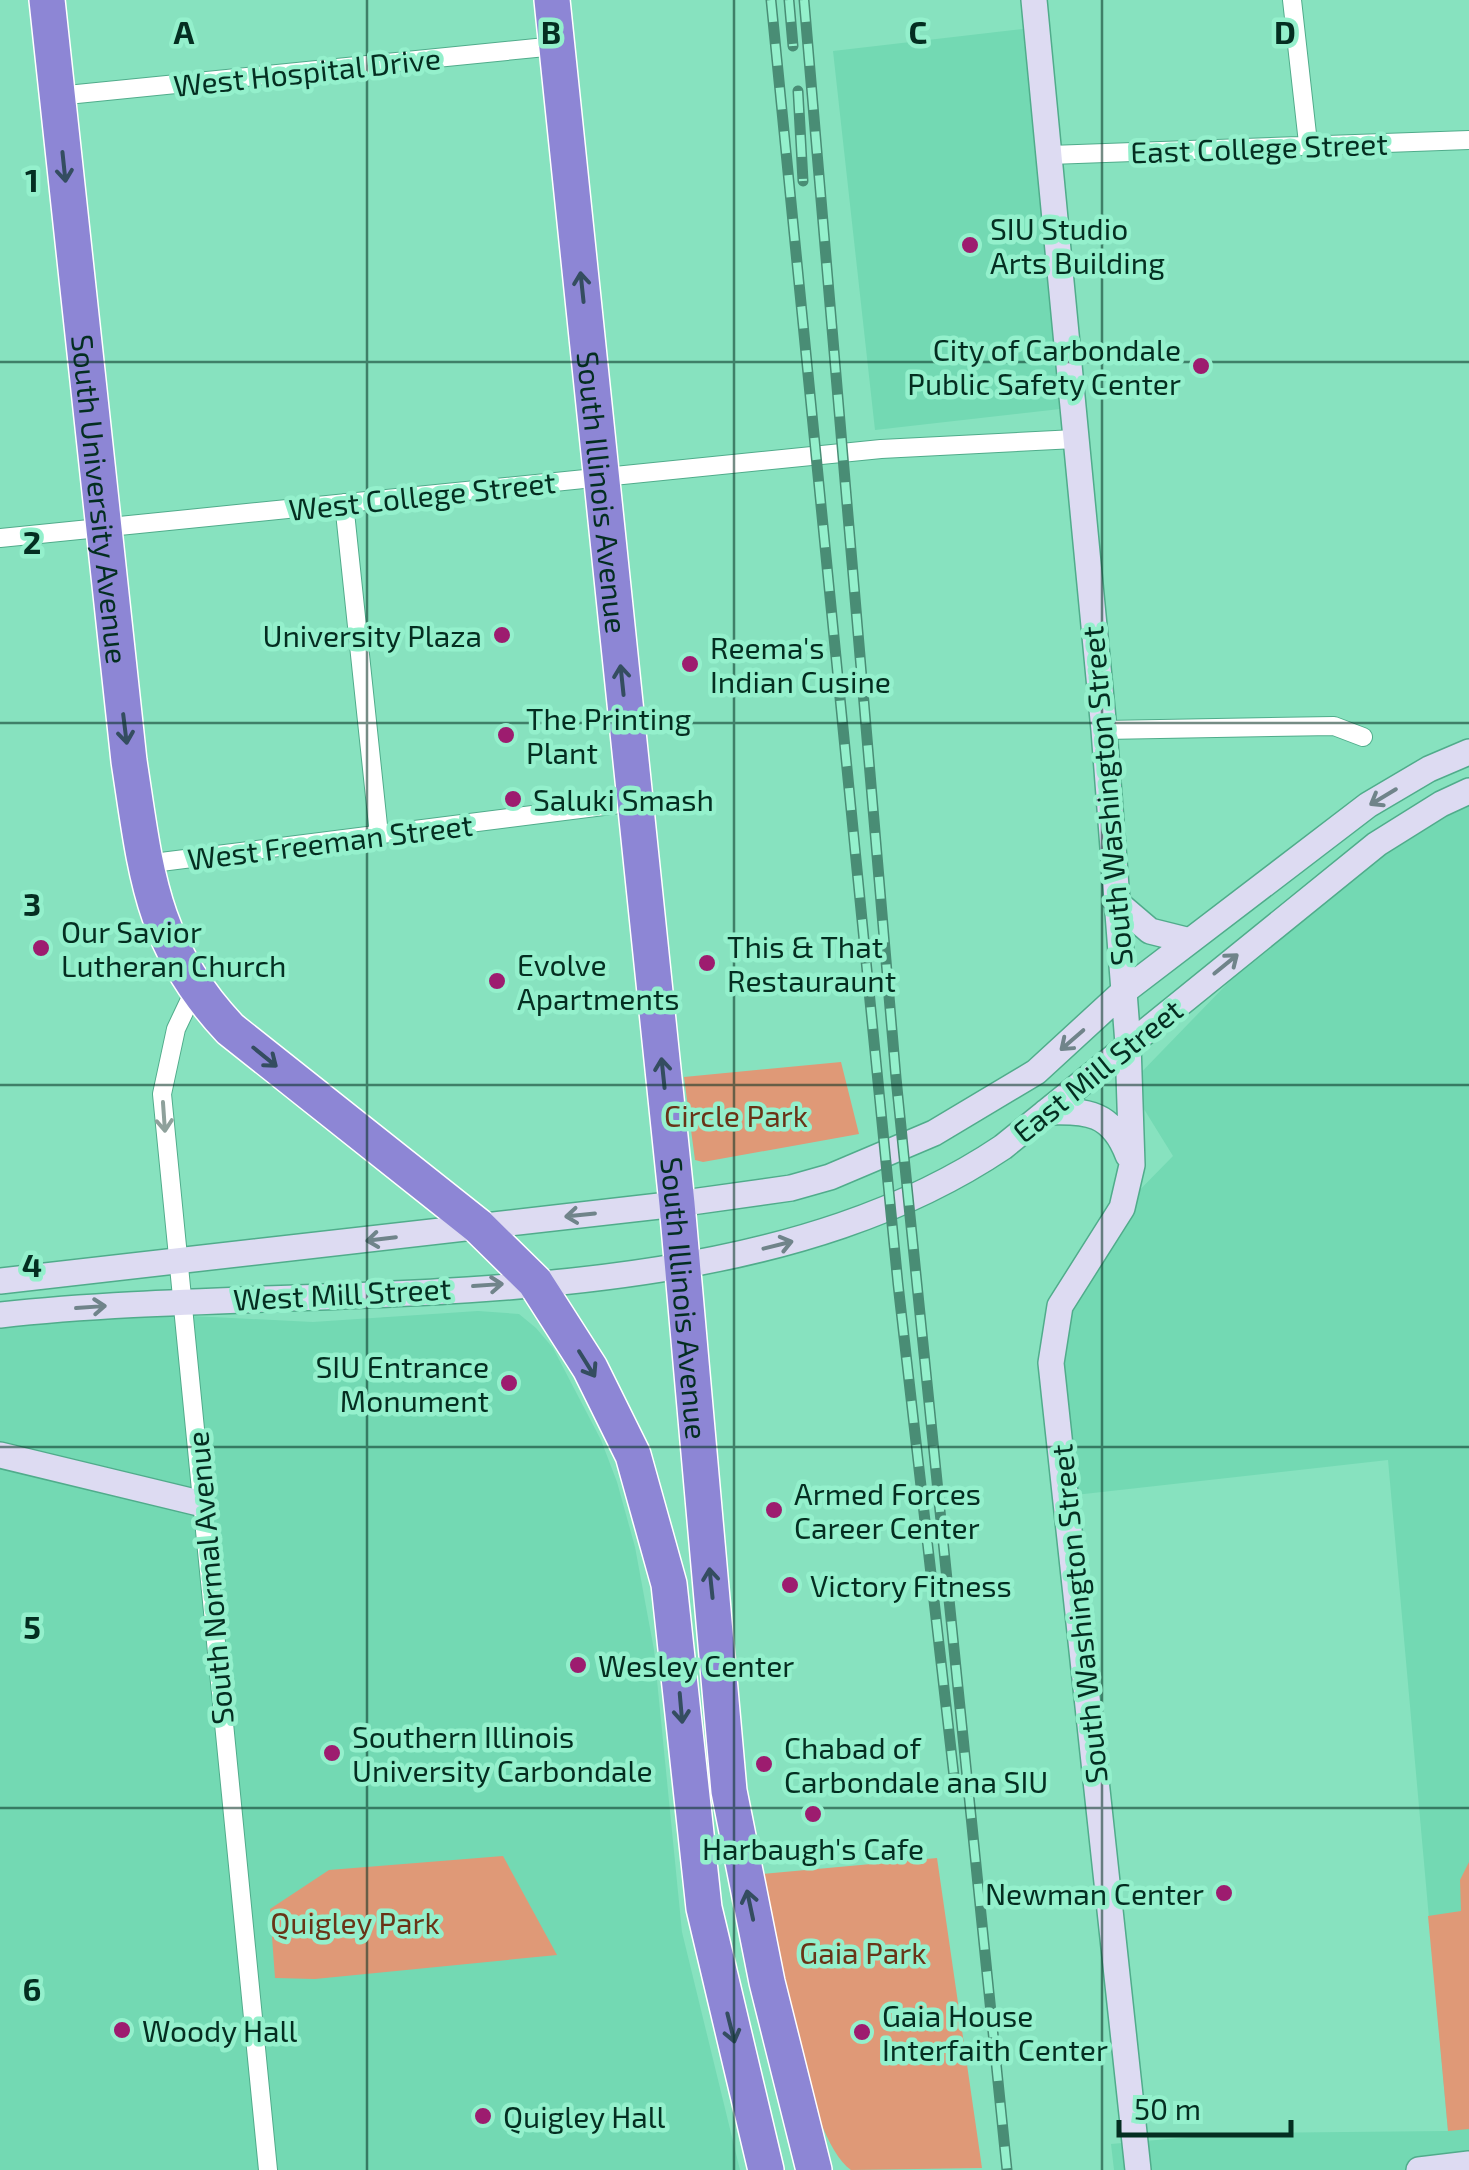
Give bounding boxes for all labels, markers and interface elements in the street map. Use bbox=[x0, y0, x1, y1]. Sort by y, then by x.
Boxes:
text: A bbox=[174, 12, 195, 50]
text: B bbox=[541, 12, 561, 50]
text: C bbox=[909, 12, 927, 50]
text: D bbox=[1274, 12, 1296, 50]
street label: West Hospital Drive bbox=[172, 39, 442, 103]
street label: East College Street bbox=[1130, 125, 1388, 169]
one-way arrow bbox=[55, 150, 74, 182]
text: 1 bbox=[25, 160, 39, 198]
place label: SIU Studio Arts Building bbox=[990, 210, 1165, 280]
marker: SIU Studio Arts Building bbox=[959, 234, 981, 256]
one-way arrow bbox=[572, 271, 591, 304]
place label: City of Carbondale Public Safety Center bbox=[907, 331, 1181, 401]
street label: South University Avenue bbox=[65, 332, 136, 666]
street label: South Illinois Avenue bbox=[571, 349, 636, 635]
marker: City of Carbondale Public Safety Center bbox=[1190, 355, 1212, 377]
street label: West College Street bbox=[287, 463, 557, 527]
text: 2 bbox=[23, 522, 41, 560]
place label: University Plaza bbox=[262, 617, 482, 653]
marker: University Plaza bbox=[491, 624, 513, 646]
street label: South Washington Street bbox=[1073, 625, 1139, 967]
place label: Reema's Indian Cusine bbox=[710, 629, 891, 699]
marker: Reema's Indian Cusine bbox=[679, 653, 701, 675]
one-way arrow bbox=[613, 664, 632, 696]
place label: The Printing Plant bbox=[526, 700, 692, 770]
one-way arrow bbox=[116, 712, 135, 744]
marker: The Printing Plant bbox=[495, 724, 517, 746]
place label: Saluki Smash bbox=[533, 781, 714, 817]
one-way arrow bbox=[1369, 787, 1398, 807]
marker: Saluki Smash bbox=[502, 788, 524, 810]
street label: West Freeman Street bbox=[185, 806, 475, 876]
text: 3 bbox=[23, 884, 41, 922]
place label: Our Savior Lutheran Church bbox=[61, 913, 286, 983]
place label: This & That Restauraunt bbox=[727, 928, 896, 998]
marker: Our Savior Lutheran Church bbox=[30, 937, 52, 959]
place label: Evolve Apartments bbox=[517, 946, 679, 1016]
marker: This & That Restauraunt bbox=[696, 952, 718, 974]
one-way arrow bbox=[1213, 953, 1239, 975]
marker: Evolve Apartments bbox=[486, 970, 508, 992]
street label: East Mill Street bbox=[1005, 991, 1189, 1149]
one-way arrow bbox=[1060, 1029, 1085, 1052]
one-way arrow bbox=[251, 1046, 278, 1067]
one-way arrow bbox=[654, 1057, 673, 1089]
park label: Circle Park bbox=[664, 1097, 808, 1133]
one-way arrow bbox=[155, 1101, 174, 1133]
street label: South Illinois Avenue bbox=[654, 1155, 716, 1441]
one-way arrow bbox=[565, 1206, 597, 1225]
one-way arrow bbox=[366, 1230, 398, 1249]
one-way arrow bbox=[761, 1235, 793, 1253]
text: 4 bbox=[22, 1245, 42, 1283]
street label: West Mill Street bbox=[232, 1269, 452, 1317]
one-way arrow bbox=[472, 1276, 504, 1295]
one-way arrow bbox=[74, 1297, 106, 1316]
place label: SIU Entrance Monument bbox=[316, 1348, 489, 1418]
one-way arrow bbox=[577, 1350, 597, 1378]
marker: SIU Entrance Monument bbox=[498, 1372, 520, 1394]
street label: South Normal Avenue bbox=[178, 1430, 240, 1726]
street label: South Washington Street bbox=[1042, 1443, 1114, 1785]
place label: Armed Forces Career Center bbox=[794, 1475, 981, 1545]
marker: Armed Forces Career Center bbox=[763, 1499, 785, 1521]
one-way arrow bbox=[702, 1567, 721, 1599]
place label: Victory Fitness bbox=[810, 1567, 1012, 1603]
marker: Victory Fitness bbox=[779, 1574, 801, 1596]
text: 5 bbox=[23, 1607, 41, 1645]
place label: Wesley Center bbox=[598, 1647, 794, 1683]
marker: Wesley Center bbox=[567, 1654, 589, 1676]
one-way arrow bbox=[672, 1691, 691, 1723]
place label: Southern Illinois University Carbondale bbox=[352, 1718, 653, 1788]
place label: Chabad of Carbondale ana SIU bbox=[784, 1729, 1048, 1799]
marker: Southern Illinois University Carbondale bbox=[321, 1742, 343, 1764]
marker: Chabad of Carbondale ana SIU bbox=[753, 1753, 775, 1775]
marker: Harbaugh's Cafe bbox=[802, 1803, 824, 1825]
place label: Harbaugh's Cafe bbox=[702, 1830, 924, 1866]
place label: Newman Center bbox=[985, 1875, 1204, 1911]
marker: Newman Center bbox=[1213, 1882, 1235, 1904]
one-way arrow bbox=[740, 1890, 759, 1922]
park label: Quigley Park bbox=[270, 1904, 440, 1940]
park label: Gaia Park bbox=[799, 1934, 927, 1970]
text: 6 bbox=[23, 1969, 41, 2007]
place label: Gaia House Interfaith Center bbox=[882, 1997, 1108, 2067]
one-way arrow bbox=[723, 2011, 741, 2043]
place label: Woody Hall bbox=[142, 2012, 297, 2048]
marker: Woody Hall bbox=[111, 2019, 133, 2041]
marker: Gaia House Interfaith Center bbox=[851, 2021, 873, 2043]
scale bar bbox=[1119, 2075, 1292, 2137]
text: 50 m bbox=[1134, 2090, 1201, 2126]
place label: Quigley Hall bbox=[503, 2098, 666, 2134]
marker: Quigley Hall bbox=[472, 2105, 494, 2127]

